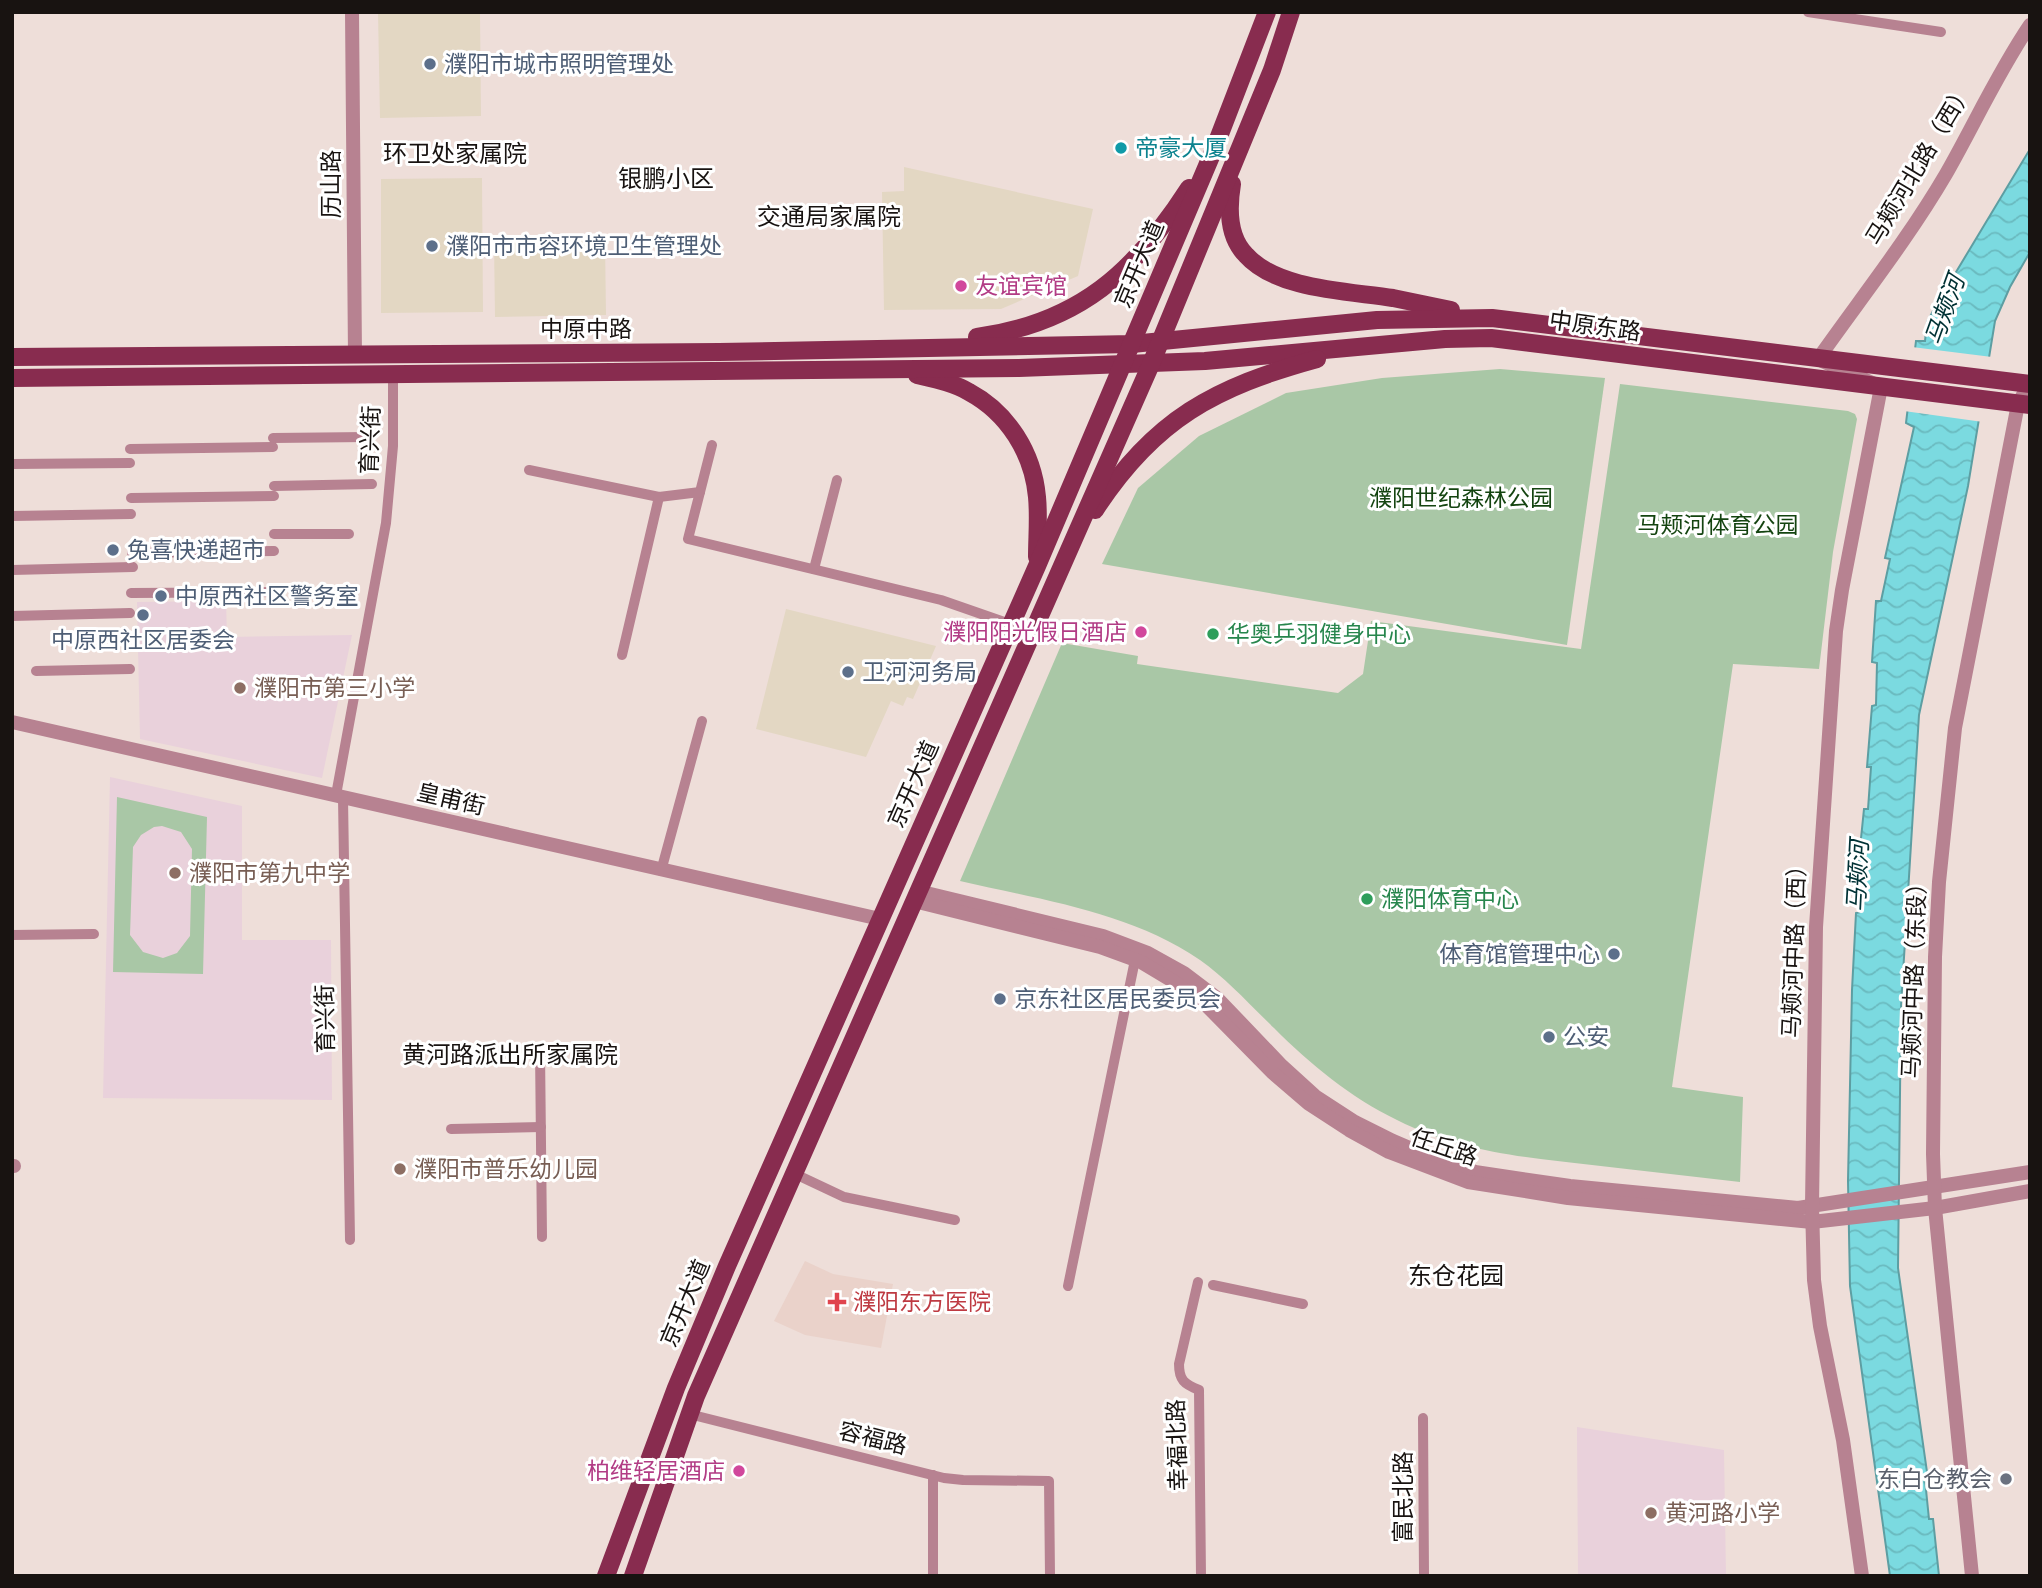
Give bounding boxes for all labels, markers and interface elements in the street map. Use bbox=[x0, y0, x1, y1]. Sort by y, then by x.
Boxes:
place label: 濮阳市城市照明管理处 bbox=[444, 50, 674, 78]
marker: 濮阳市城市照明管理处 bbox=[422, 56, 438, 72]
street label: 马颊河北路（西） bbox=[1860, 78, 1978, 250]
place label: 帝豪大厦 bbox=[1135, 134, 1227, 162]
district label: 环卫处家属院 bbox=[383, 139, 527, 168]
marker: 帝豪大厦 bbox=[1113, 140, 1129, 156]
street label: 历山路 bbox=[317, 150, 345, 219]
district label: 银鹏小区 bbox=[618, 164, 714, 193]
district label: 交通局家属院 bbox=[757, 202, 901, 231]
street label: 京开大道 bbox=[1108, 216, 1170, 312]
place label: 濮阳市市容环境卫生管理处 bbox=[446, 232, 722, 260]
marker: 濮阳市市容环境卫生管理处 bbox=[424, 238, 440, 254]
water label: 马颊河 bbox=[1919, 267, 1972, 349]
place label: 友谊宾馆 bbox=[975, 272, 1067, 300]
marker: 友谊宾馆 bbox=[953, 278, 969, 294]
street label: 中原东路 bbox=[1547, 306, 1643, 346]
street label: 中原中路 bbox=[540, 315, 632, 343]
street label: 育兴街 bbox=[355, 405, 385, 475]
park label: 濮阳世纪森林公园 bbox=[1369, 484, 1553, 512]
park label: 马颊河体育公园 bbox=[1638, 511, 1799, 539]
place label: 兔喜快递超市 bbox=[127, 536, 265, 564]
marker: 兔喜快递超市 bbox=[105, 542, 121, 558]
place label: 中原西社区警务室 bbox=[175, 582, 359, 610]
marker: 中原西社区警务室 bbox=[153, 588, 169, 604]
marker: 中原西社区居委会 bbox=[135, 607, 151, 623]
place label: 濮阳阳光假日酒店 bbox=[943, 618, 1127, 646]
place label: 华奥乒羽健身中心 bbox=[1227, 620, 1411, 648]
marker: 濮阳阳光假日酒店 bbox=[1133, 624, 1149, 640]
place label: 中原西社区居委会 bbox=[51, 626, 235, 654]
marker: 华奥乒羽健身中心 bbox=[1205, 626, 1221, 642]
place label: 卫河河务局 bbox=[862, 658, 977, 686]
marker: 卫河河务局 bbox=[840, 664, 856, 680]
place label: 濮阳市第三小学 bbox=[254, 674, 415, 702]
marker: 濮阳市第三小学 bbox=[232, 680, 248, 696]
street label: 京开大道 bbox=[882, 736, 944, 832]
street label: 皇甫街 bbox=[414, 778, 488, 820]
water label: 马颊河 bbox=[1841, 835, 1874, 913]
street label: 马颊河中路（西） bbox=[1777, 854, 1811, 1038]
place label: 濮阳市第九中学 bbox=[189, 859, 350, 887]
marker: 濮阳市第九中学 bbox=[167, 865, 183, 881]
street label: 马颊河中路（东段） bbox=[1896, 871, 1932, 1079]
place label: 濮阳体育中心 bbox=[1381, 885, 1519, 913]
marker: 濮阳体育中心 bbox=[1359, 891, 1375, 907]
place label: 体育馆管理中心 bbox=[1439, 940, 1600, 968]
marker: 体育馆管理中心 bbox=[1606, 946, 1622, 962]
street label: 育兴街 bbox=[310, 984, 340, 1054]
place label: 京东社区居民委员会 bbox=[1014, 985, 1221, 1013]
marker: 京东社区居民委员会 bbox=[992, 991, 1008, 1007]
place label: 公安 bbox=[1563, 1023, 1609, 1051]
marker: 公安 bbox=[1541, 1029, 1557, 1045]
district label: 黄河路派出所家属院 bbox=[402, 1040, 618, 1069]
street label: 任丘路 bbox=[1407, 1123, 1481, 1171]
place label: 濮阳市普乐幼儿园 bbox=[414, 1155, 598, 1183]
marker: 濮阳市普乐幼儿园 bbox=[392, 1161, 408, 1177]
street label: 京开大道 bbox=[654, 1255, 716, 1351]
district label: 东仓花园 bbox=[1408, 1261, 1504, 1290]
place label: 濮阳东方医院 bbox=[853, 1288, 991, 1316]
marker: 濮阳东方医院 bbox=[827, 1292, 847, 1312]
street label: 幸福北路 bbox=[1161, 1399, 1193, 1491]
street label: 容福路 bbox=[836, 1416, 910, 1460]
street label: 富民北路 bbox=[1389, 1451, 1417, 1543]
place label: 柏维轻居酒店 bbox=[587, 1457, 725, 1485]
marker: 柏维轻居酒店 bbox=[731, 1463, 747, 1479]
place label: 东白仓教会 bbox=[1877, 1465, 1992, 1493]
marker: 东白仓教会 bbox=[1998, 1471, 2014, 1487]
place label: 黄河路小学 bbox=[1665, 1499, 1780, 1527]
marker: 黄河路小学 bbox=[1643, 1505, 1659, 1521]

